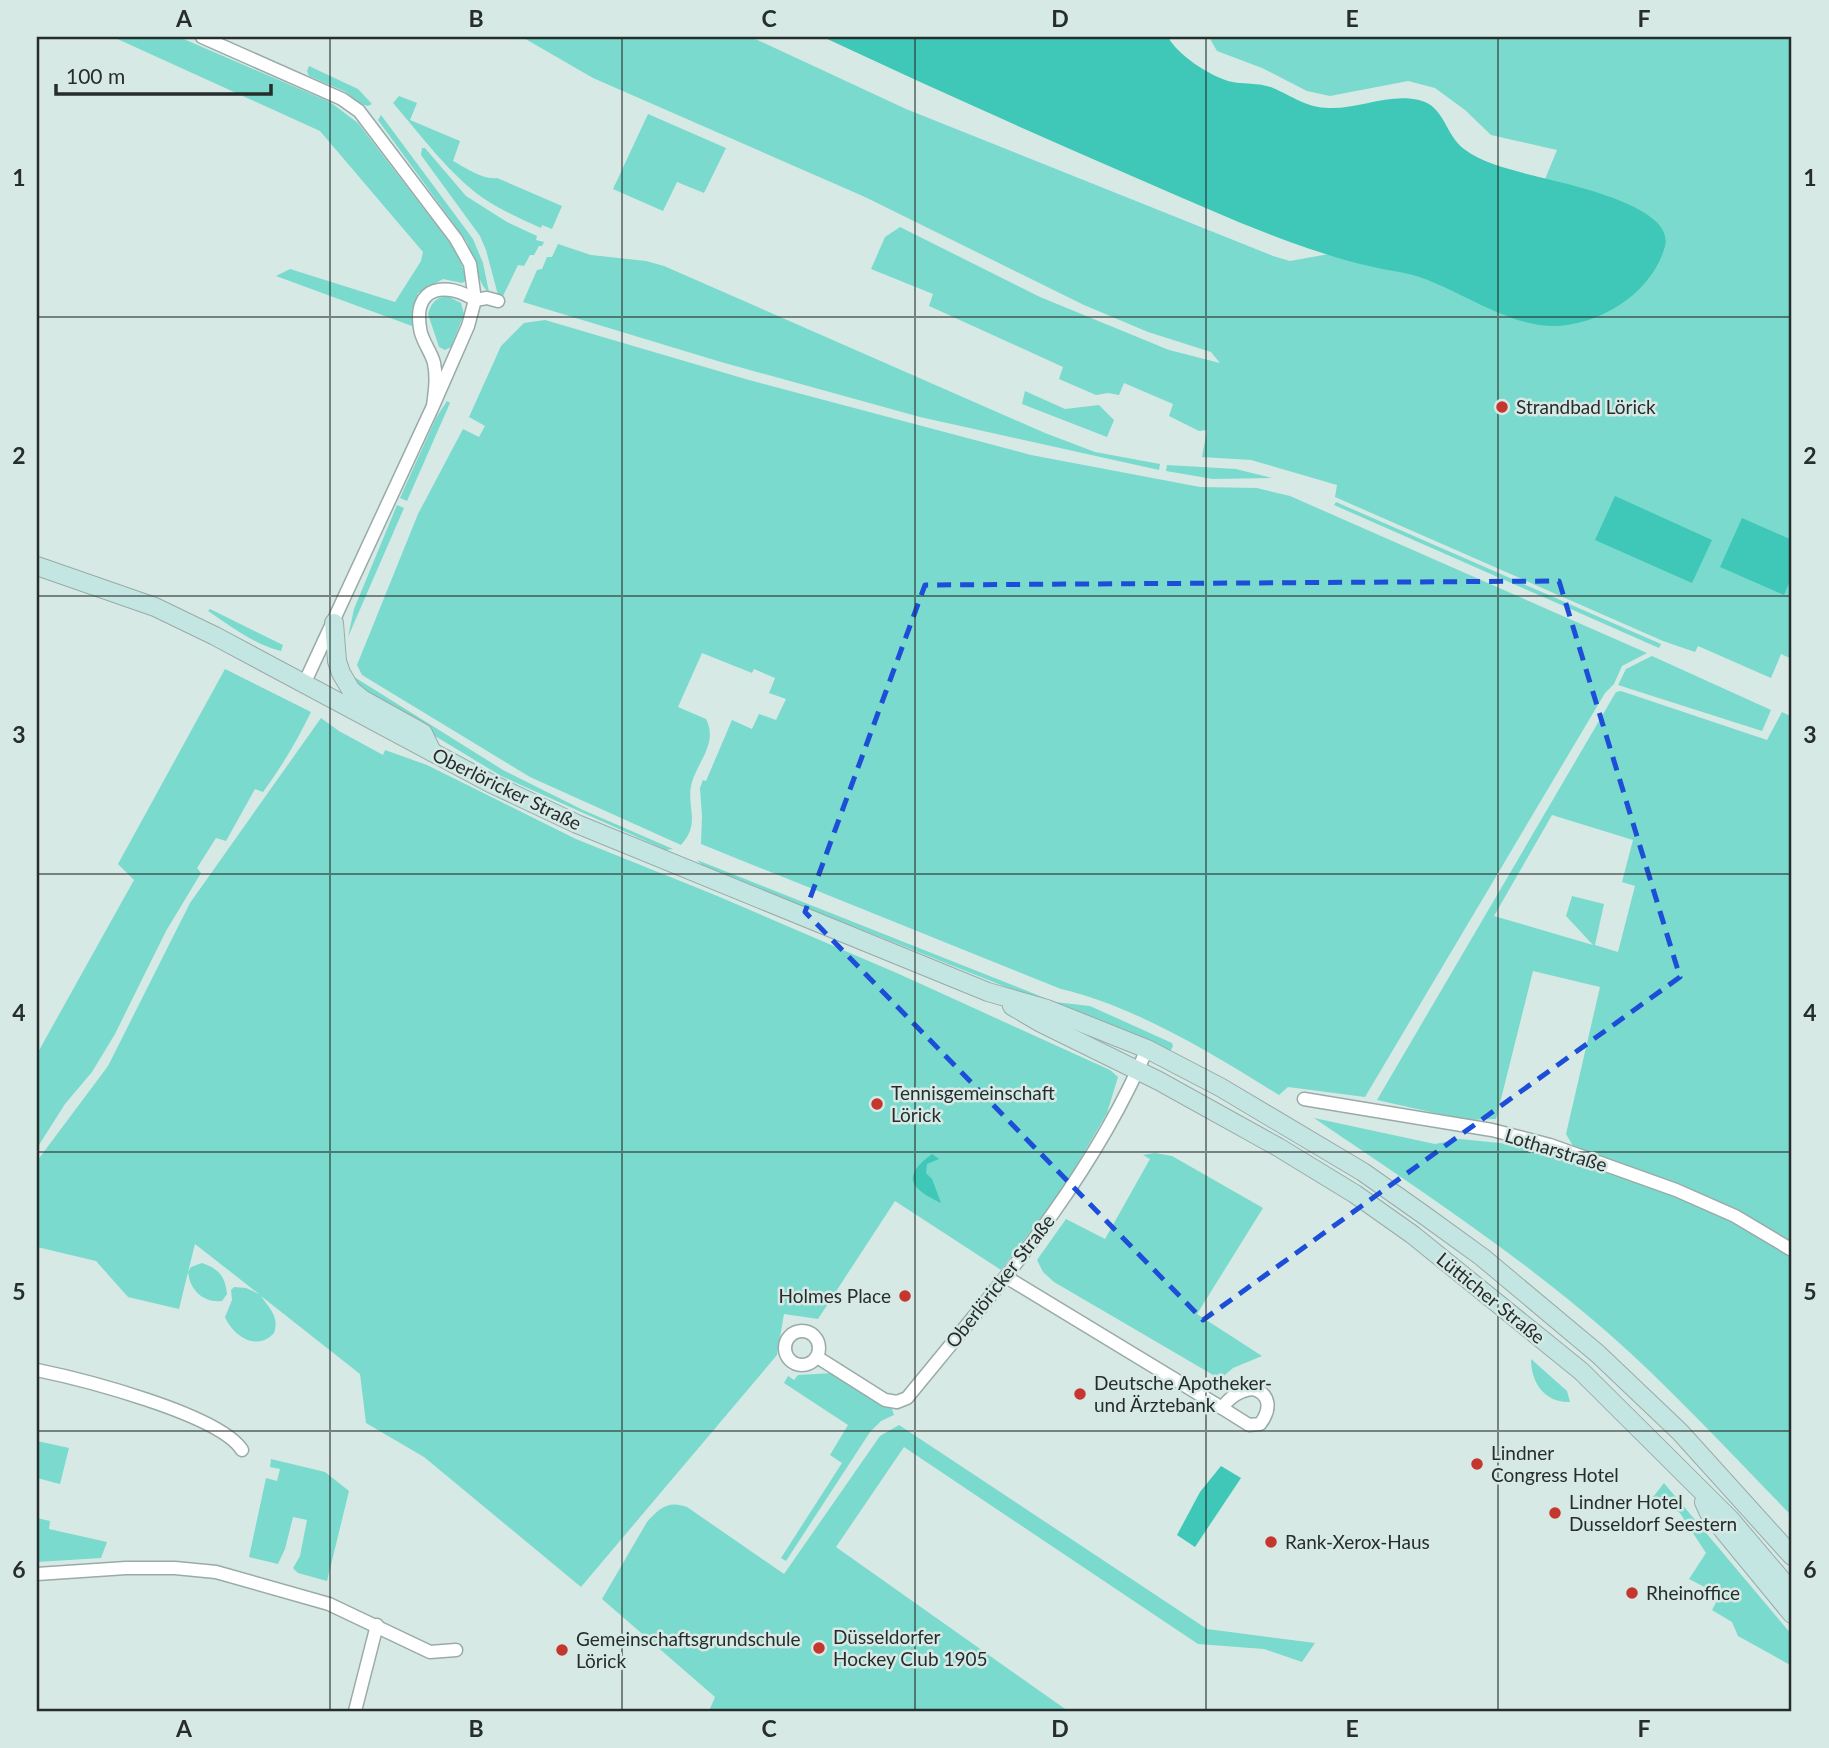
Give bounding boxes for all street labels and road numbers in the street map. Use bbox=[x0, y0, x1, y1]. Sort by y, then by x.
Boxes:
street label: Oberlöricker Straße bbox=[429, 743, 585, 835]
street label: Lotharstraße bbox=[1502, 1123, 1610, 1176]
street label: Oberlöricker Straße bbox=[940, 1209, 1059, 1352]
street label: Lütticher Straße bbox=[1433, 1247, 1550, 1348]

